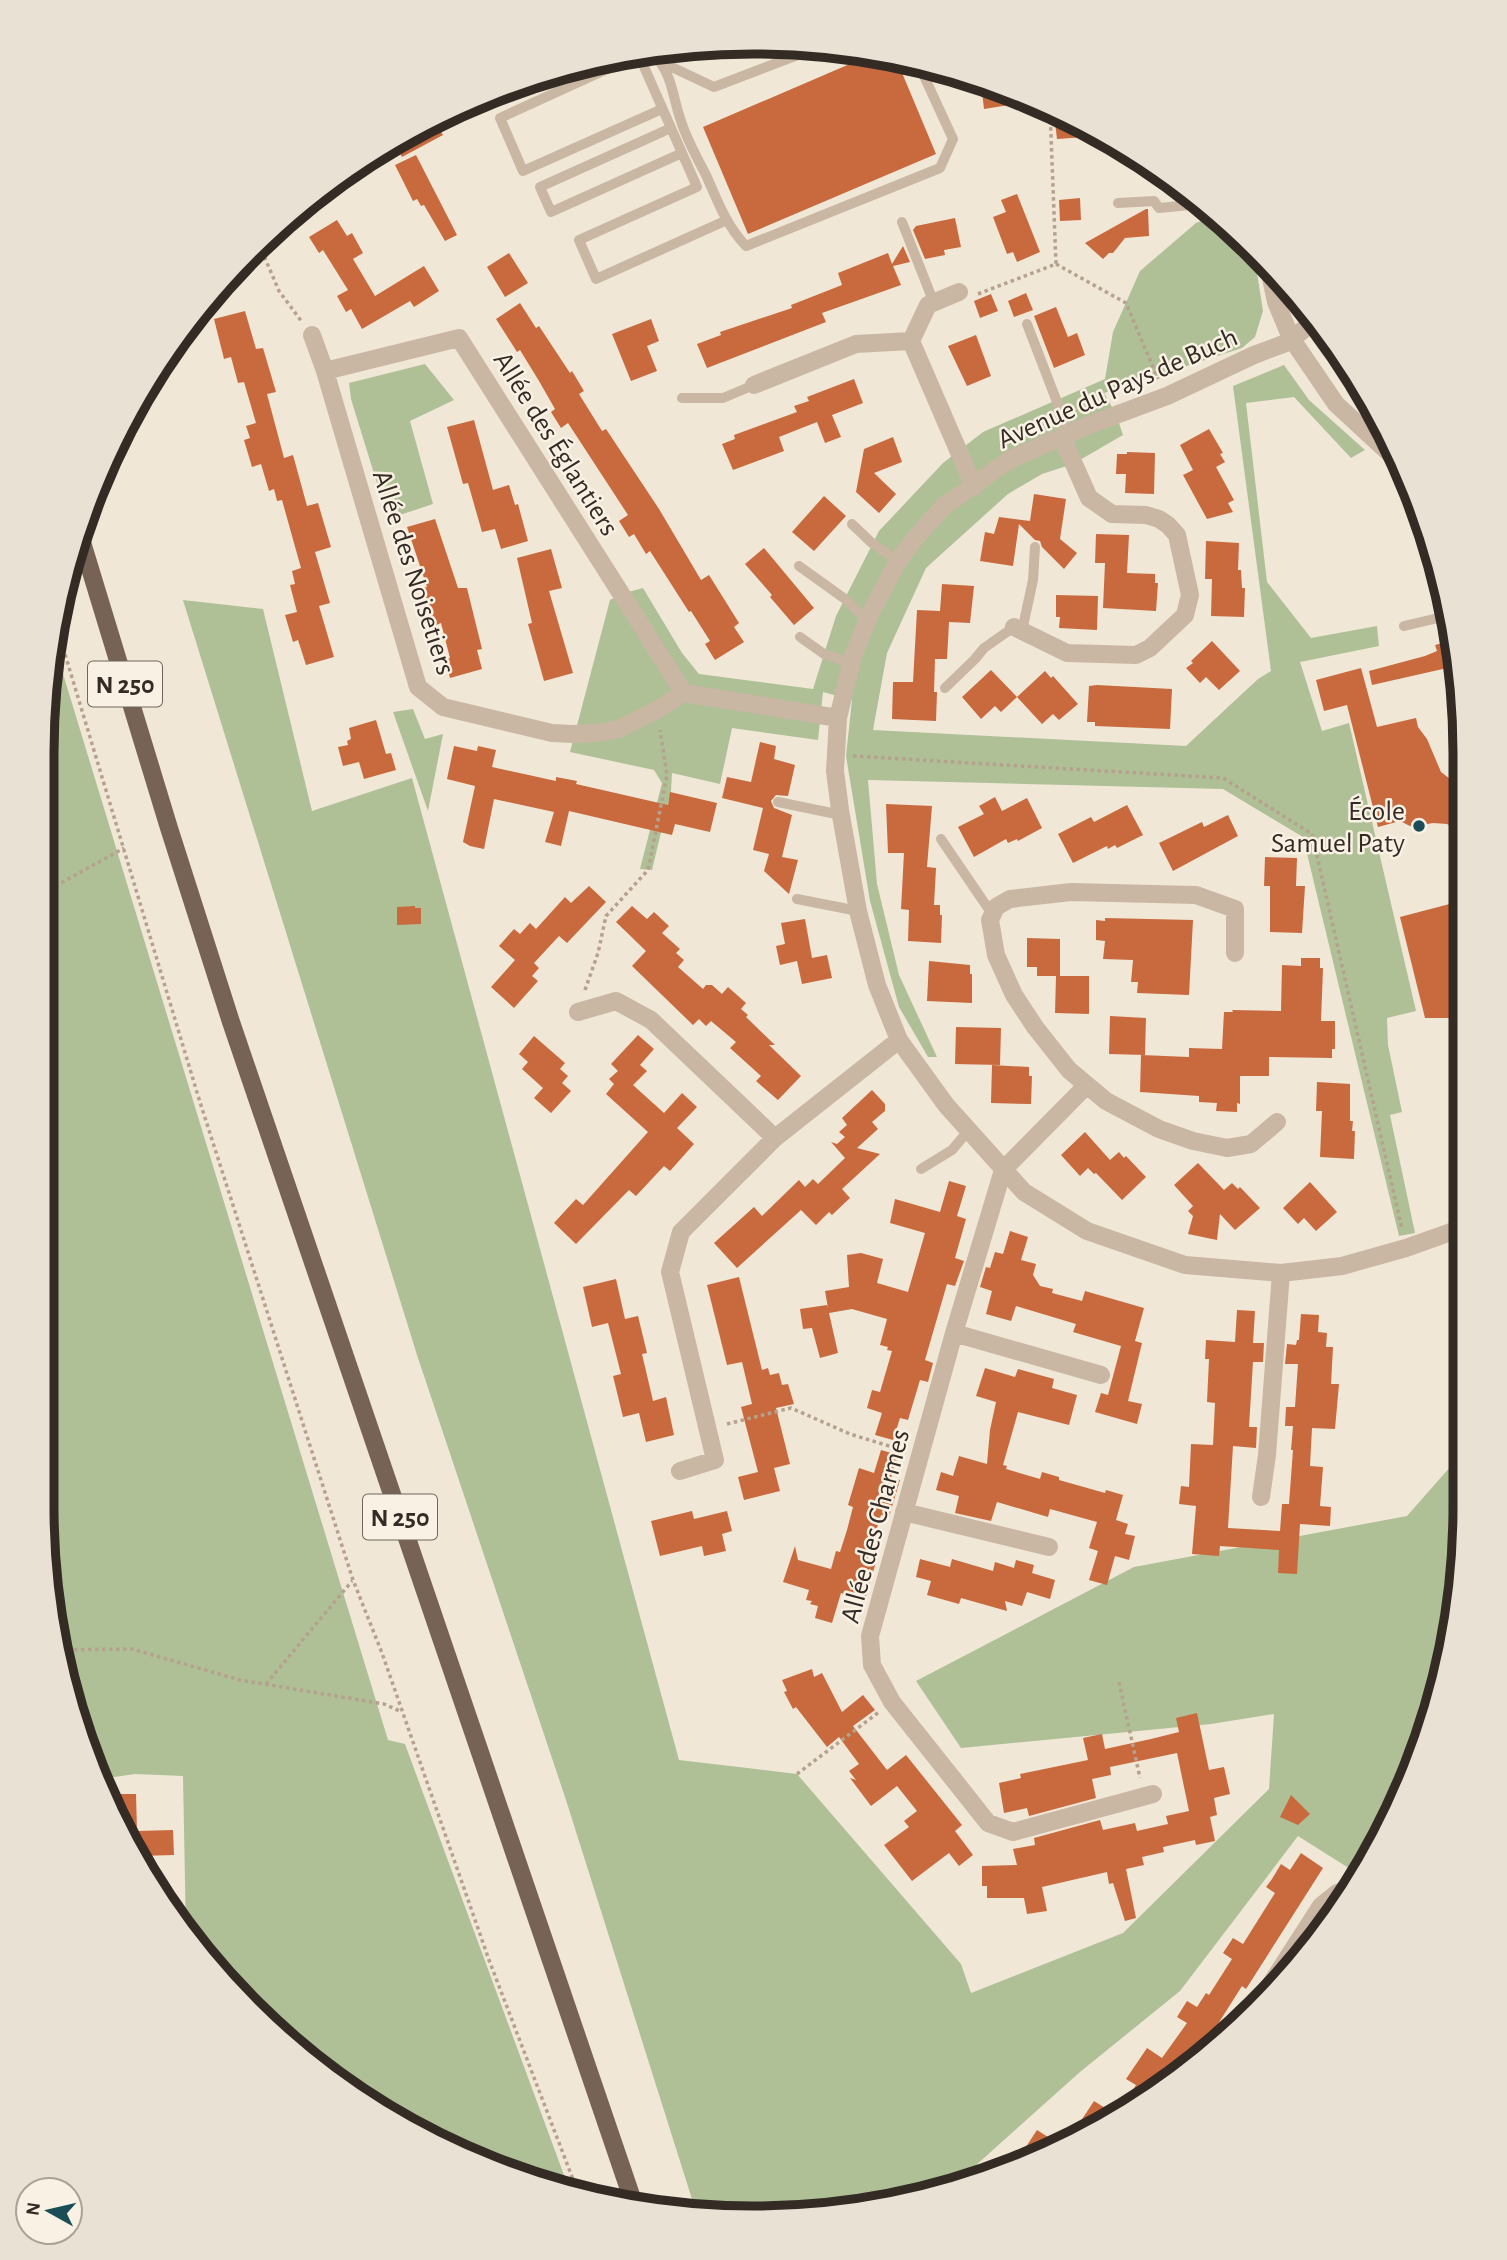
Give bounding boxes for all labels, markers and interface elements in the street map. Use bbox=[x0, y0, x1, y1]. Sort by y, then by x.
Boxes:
street label: Avenue du Pays de Buch bbox=[994, 323, 1242, 454]
street label: Allée des Églantiers bbox=[488, 346, 626, 541]
street label: Allée des Noisetiers bbox=[367, 467, 459, 678]
road number: N 250 bbox=[88, 662, 162, 706]
place label: École Samuel Paty bbox=[1271, 795, 1405, 858]
marker: École Samuel Paty bbox=[1411, 818, 1427, 834]
street label: Allée des Charmes bbox=[837, 1427, 915, 1626]
road number: N 250 bbox=[363, 1494, 437, 1540]
north arrow bbox=[14, 2176, 84, 2246]
text: N bbox=[23, 2201, 44, 2217]

